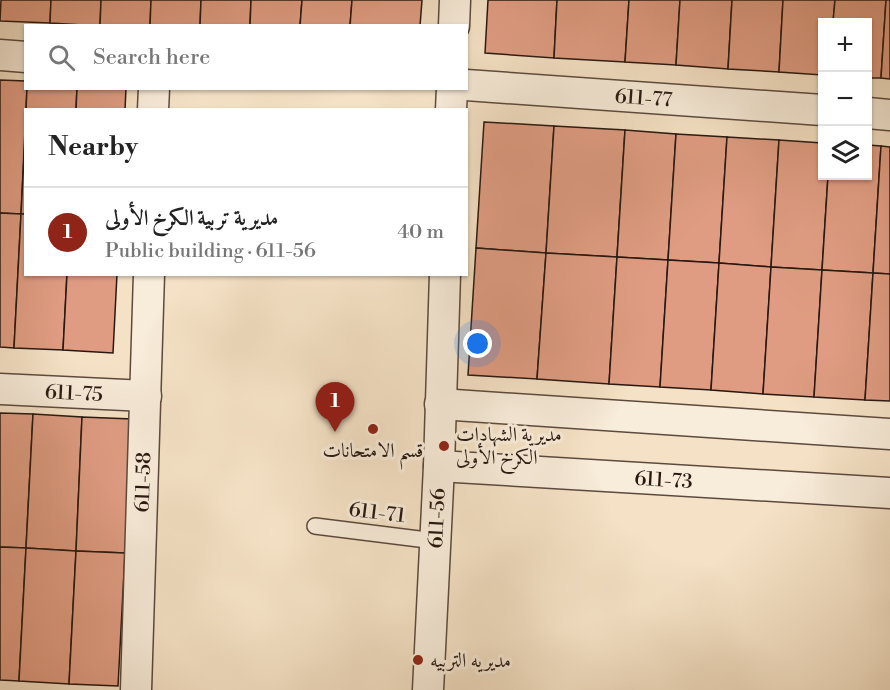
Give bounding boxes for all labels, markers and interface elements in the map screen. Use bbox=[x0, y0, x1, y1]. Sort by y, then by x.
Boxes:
map controls bbox=[818, 18, 872, 180]
button: + bbox=[818, 18, 872, 72]
search box bbox=[24, 24, 468, 90]
icon: search bbox=[45, 41, 78, 74]
text: Search here bbox=[93, 44, 210, 71]
button: − bbox=[818, 72, 872, 126]
street label: 611-77 bbox=[614, 84, 673, 113]
button: layers bbox=[818, 126, 872, 180]
text: Nearby bbox=[48, 131, 138, 163]
text: مديرية تربية الكرخ الأولى bbox=[105, 205, 278, 232]
text: 1 bbox=[63, 220, 72, 245]
text: 40 m bbox=[397, 220, 444, 245]
text: Public building · 611-56 bbox=[105, 239, 316, 264]
your location bbox=[463, 329, 492, 358]
street label: 611-75 bbox=[44, 380, 103, 408]
pin: 1 bbox=[316, 382, 354, 432]
marker: قسم الامتحانات bbox=[366, 422, 380, 436]
place label: مديرية الشهادات الكرخ الأولى bbox=[456, 423, 562, 475]
place label: قسم الامتحانات bbox=[323, 439, 423, 470]
marker: مديرية الشهادات الكرخ الأولى bbox=[437, 439, 451, 453]
street label: 611-58 bbox=[131, 451, 157, 513]
street label: 611-73 bbox=[634, 467, 693, 495]
street label: 611-56 bbox=[424, 487, 452, 549]
street label: 611-71 bbox=[347, 498, 407, 529]
place label: مديريه التربيه bbox=[430, 649, 511, 674]
marker: مديريه التربيه bbox=[411, 653, 425, 667]

